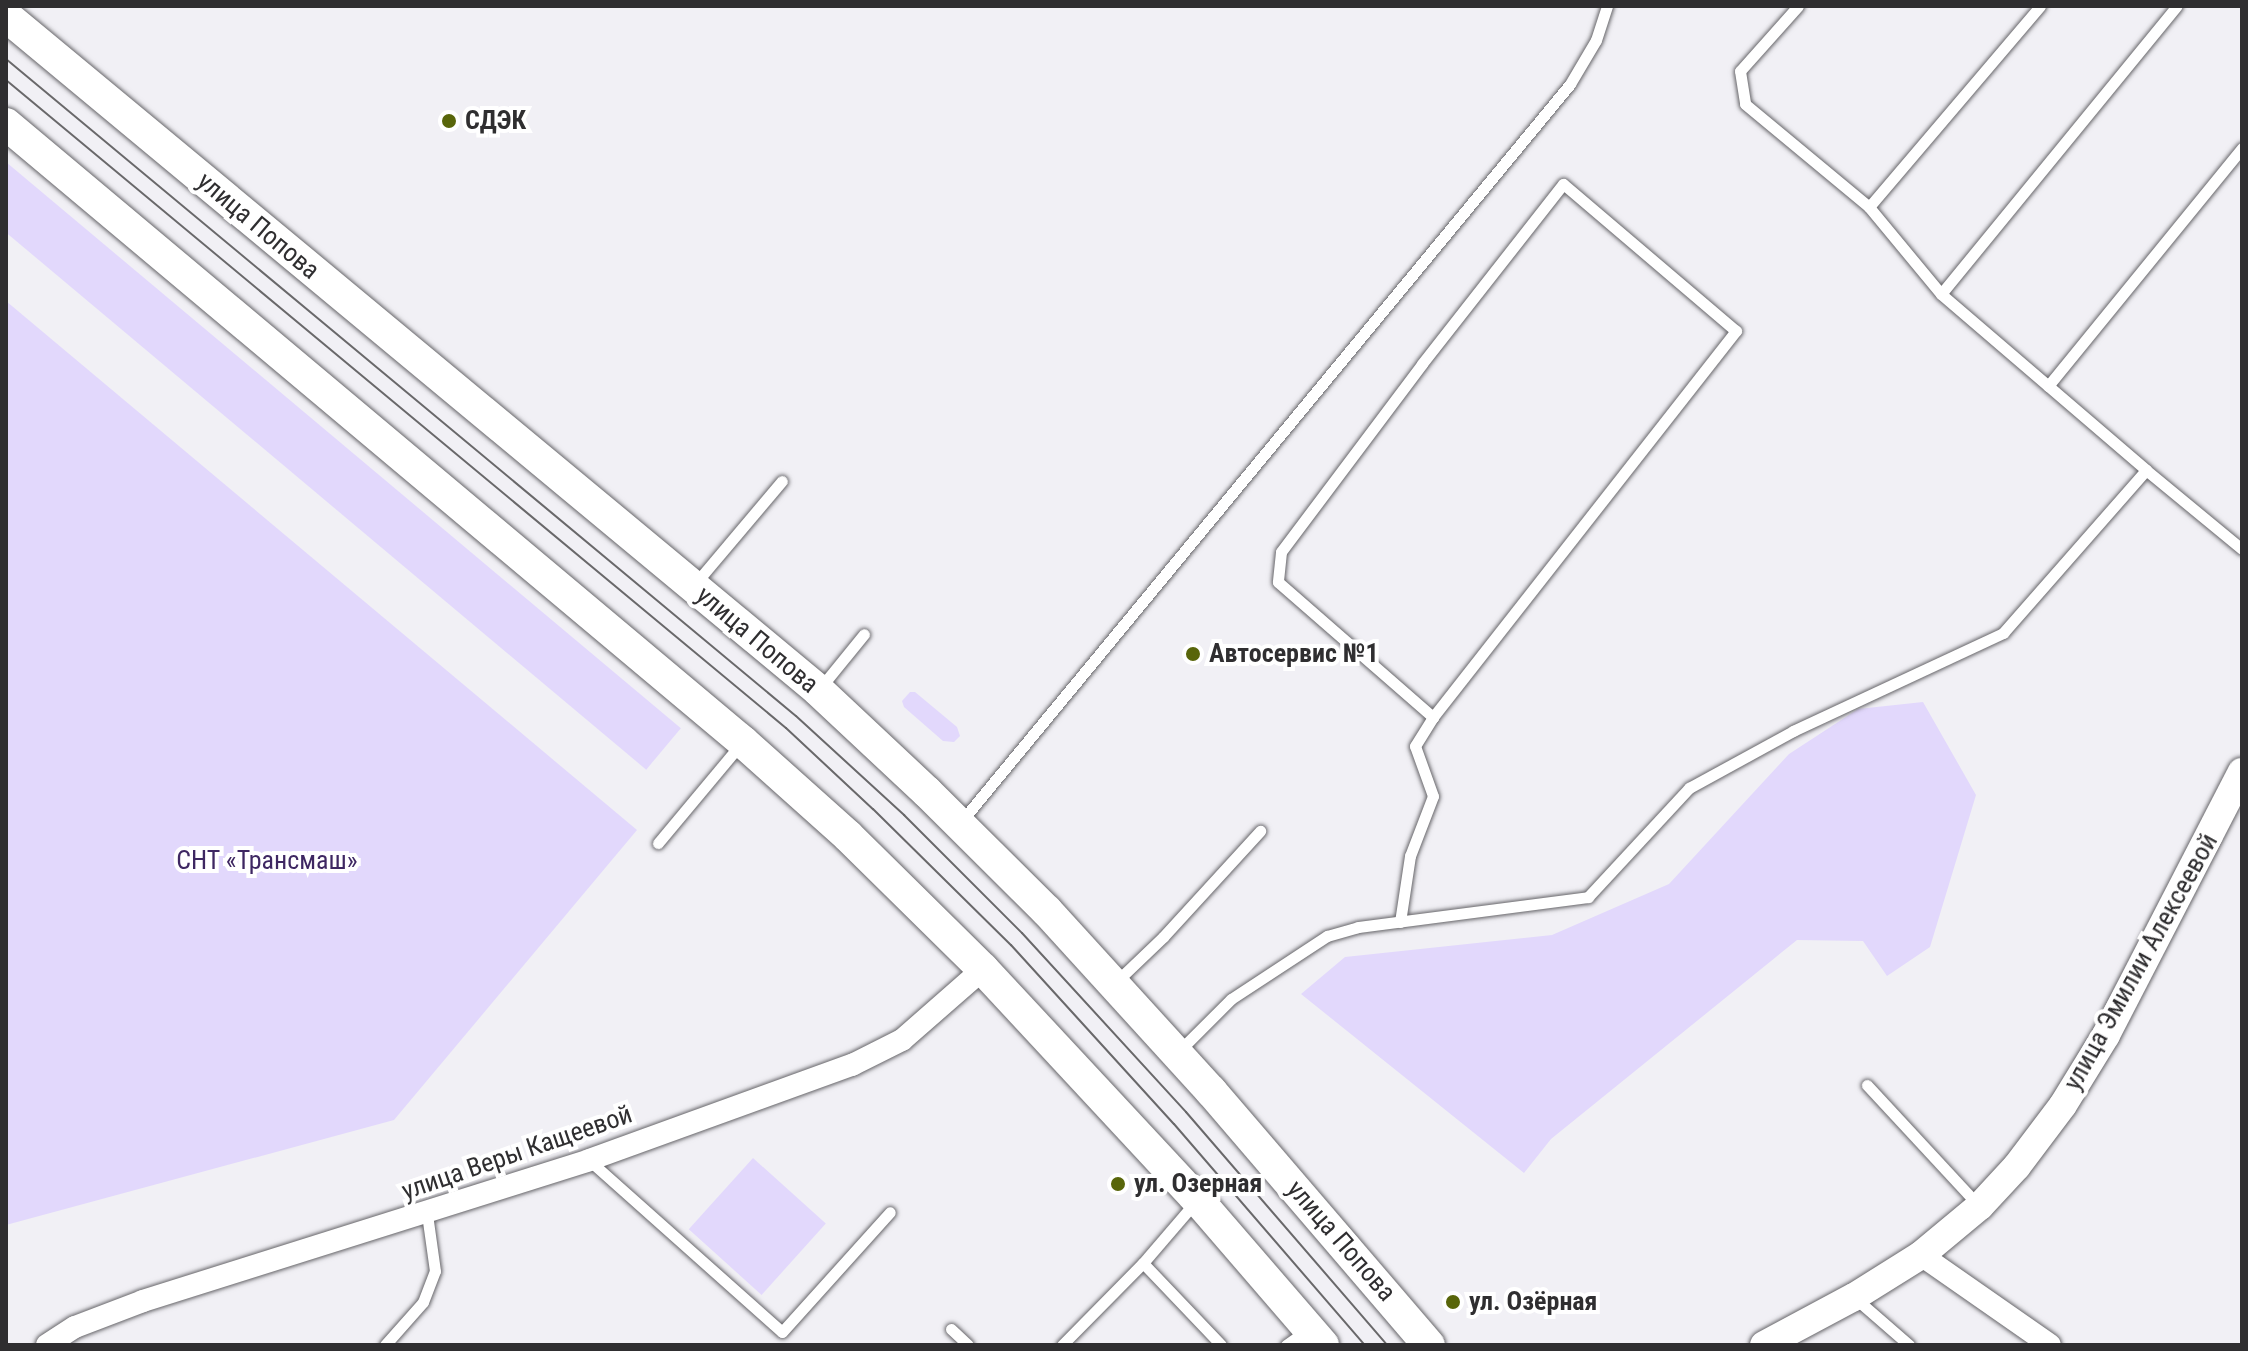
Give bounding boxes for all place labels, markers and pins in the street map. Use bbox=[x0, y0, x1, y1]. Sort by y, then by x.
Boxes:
place label: СДЭК bbox=[465, 105, 526, 137]
marker: СДЭК bbox=[440, 112, 458, 130]
place label: Автосервис №1 bbox=[1209, 638, 1379, 670]
marker: Автосервис №1 bbox=[1184, 645, 1202, 663]
place label: ул. Озерная bbox=[1134, 1168, 1262, 1200]
marker: ул. Озерная bbox=[1109, 1175, 1127, 1193]
place label: ул. Озёрная bbox=[1469, 1286, 1597, 1318]
marker: ул. Озёрная bbox=[1444, 1293, 1462, 1311]

